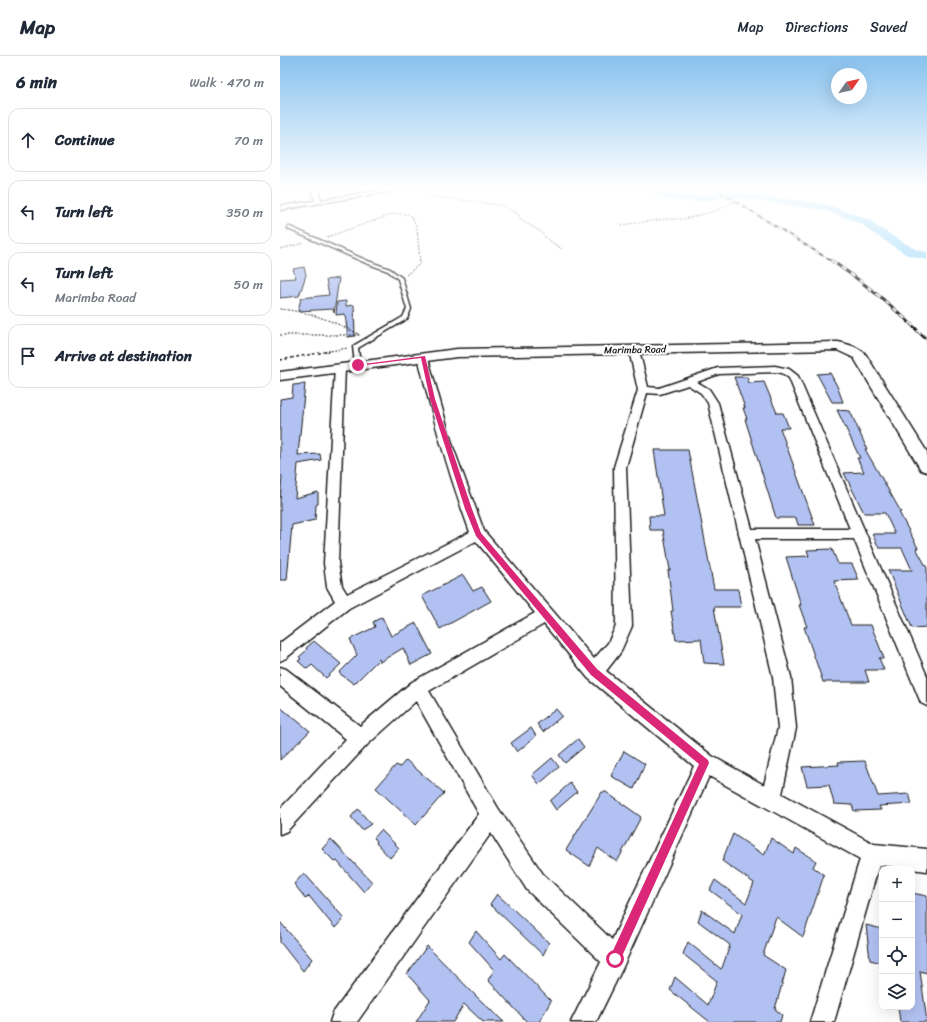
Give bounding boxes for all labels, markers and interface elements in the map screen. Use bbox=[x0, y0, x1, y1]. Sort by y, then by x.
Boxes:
text: Map bbox=[20, 11, 55, 44]
text: Map bbox=[737, 15, 763, 40]
text: Directions bbox=[785, 15, 848, 40]
text: Saved bbox=[870, 15, 907, 40]
text: 6 min bbox=[16, 67, 57, 97]
north arrow bbox=[831, 68, 867, 104]
text: Walk · 470 m bbox=[189, 71, 264, 94]
text: Continue bbox=[55, 127, 115, 153]
icon: ahead bbox=[17, 129, 39, 151]
text: 70 m bbox=[234, 129, 263, 152]
text: Turn left bbox=[55, 199, 113, 225]
icon: left bbox=[17, 201, 39, 223]
text: 350 m bbox=[226, 201, 263, 224]
text: Turn left bbox=[55, 260, 113, 286]
icon: left bbox=[17, 273, 39, 295]
text: 50 m bbox=[233, 273, 263, 296]
text: Marimba Road bbox=[55, 286, 136, 309]
street label: Marimba Road bbox=[604, 340, 667, 360]
text: Arrive at destination bbox=[55, 343, 192, 369]
icon: arrive bbox=[17, 345, 39, 367]
route end bbox=[349, 356, 367, 374]
map controls bbox=[879, 866, 915, 1010]
button: + bbox=[879, 866, 915, 902]
button: − bbox=[879, 902, 915, 938]
button: locate bbox=[879, 938, 915, 974]
route start bbox=[606, 950, 624, 968]
button: layers bbox=[879, 974, 915, 1010]

